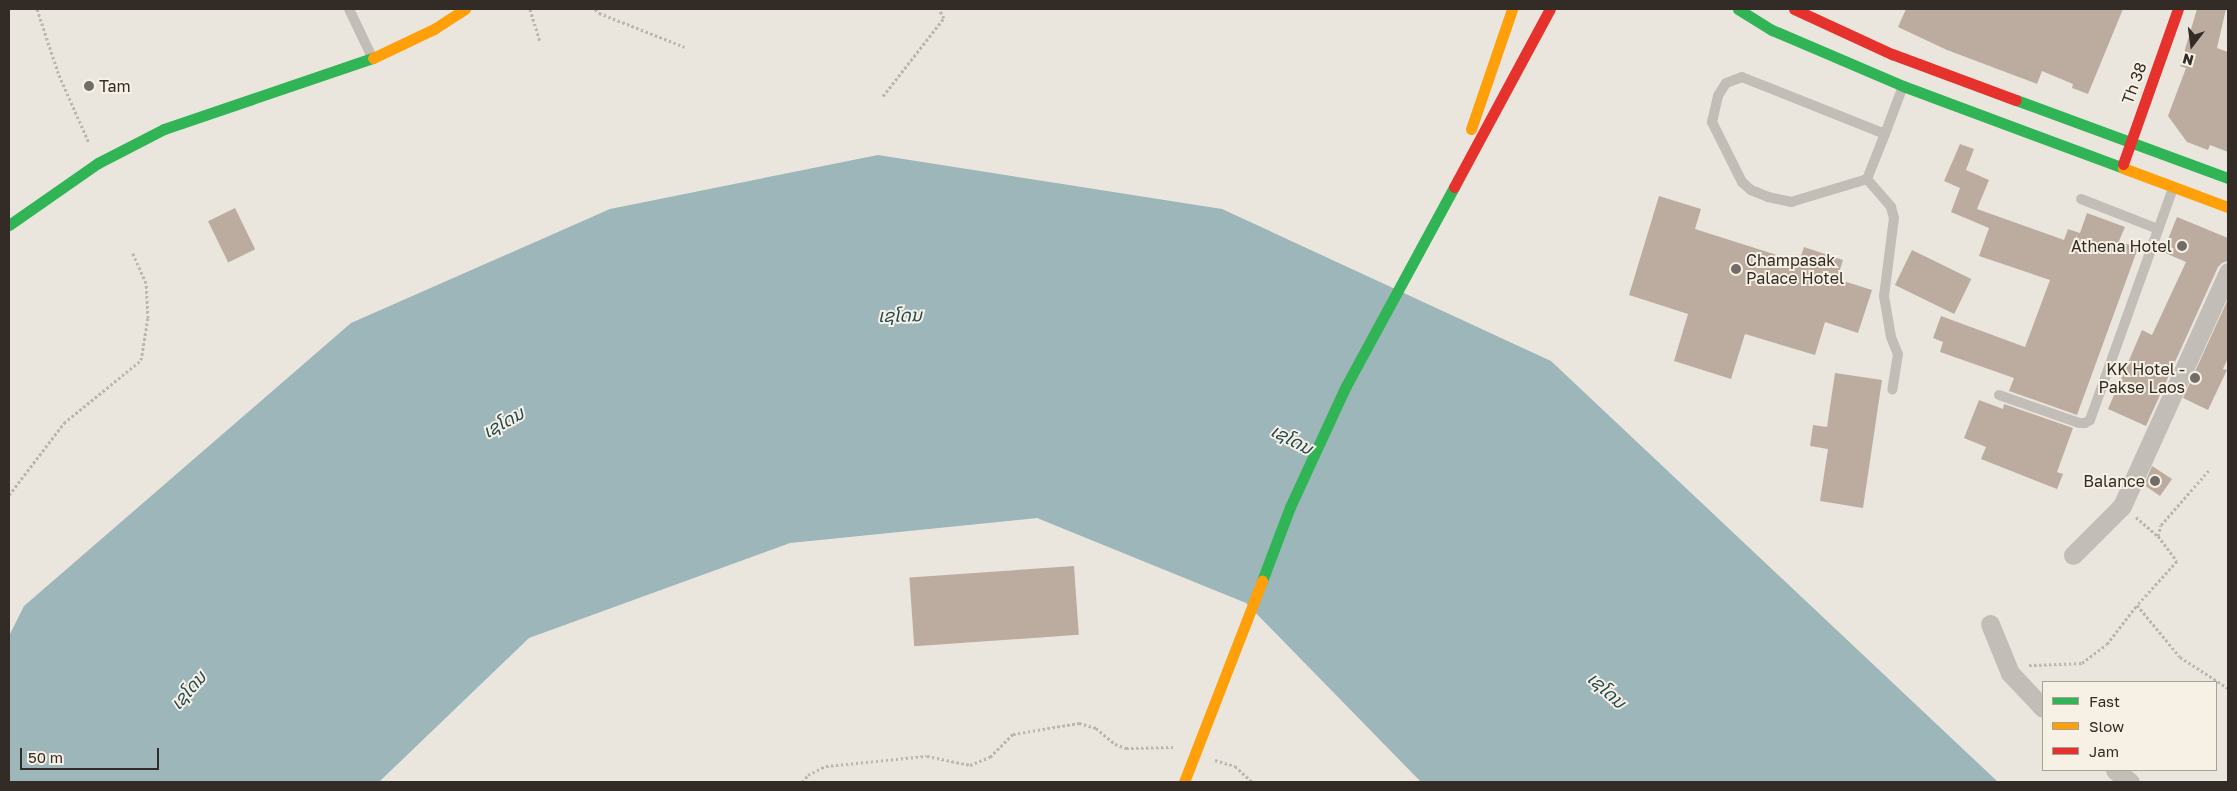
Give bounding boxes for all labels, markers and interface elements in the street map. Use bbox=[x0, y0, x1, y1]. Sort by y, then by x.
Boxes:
north arrow bbox=[2167, 20, 2217, 70]
text: N bbox=[2181, 50, 2195, 70]
street label: Th 38 bbox=[2118, 60, 2150, 106]
place label: Tam bbox=[99, 76, 131, 96]
marker: Tam bbox=[83, 80, 95, 92]
place label: Athena Hotel bbox=[2071, 236, 2172, 256]
marker: Athena Hotel bbox=[2176, 240, 2188, 252]
place label: Champasak Palace Hotel bbox=[1746, 250, 1844, 288]
marker: Champasak Palace Hotel bbox=[1730, 263, 1742, 275]
water label: ເຊໂດນ bbox=[878, 304, 922, 326]
place label: KK Hotel - Pakse Laos bbox=[2098, 359, 2185, 397]
marker: KK Hotel - Pakse Laos bbox=[2189, 372, 2201, 384]
water label: ເຊໂດນ bbox=[479, 402, 527, 442]
water label: ເຊໂດນ bbox=[1268, 419, 1316, 459]
place label: Balance bbox=[2083, 471, 2145, 491]
marker: Balance bbox=[2149, 475, 2161, 487]
water label: ເຊໂດນ bbox=[166, 666, 210, 714]
water label: ເຊໂດນ bbox=[1584, 667, 1630, 713]
legend bbox=[2042, 681, 2217, 771]
text: Fast bbox=[2089, 692, 2120, 710]
text: Slow bbox=[2089, 717, 2124, 735]
scale bar bbox=[22, 738, 161, 770]
text: Jam bbox=[2089, 742, 2119, 760]
text: 50 m bbox=[28, 748, 63, 766]

